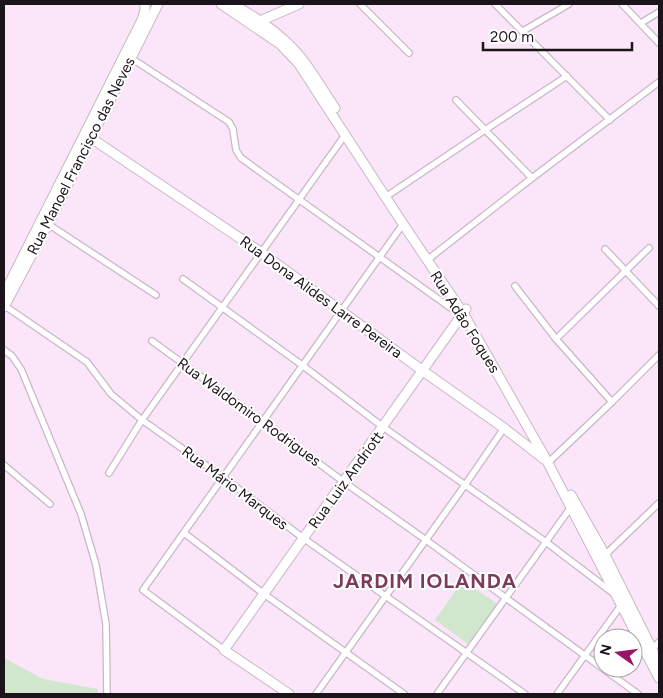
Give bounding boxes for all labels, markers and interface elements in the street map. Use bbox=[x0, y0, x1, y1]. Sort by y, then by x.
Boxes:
scale bar bbox=[483, 20, 632, 52]
text: 200 m bbox=[490, 28, 534, 46]
street label: Rua Manoel Francisco das Neves bbox=[23, 54, 139, 258]
street label: Rua Dona Alides Larre Pereira bbox=[236, 232, 406, 362]
street label: Rua Adão Foques bbox=[426, 268, 504, 376]
street label: Rua Waldomiro Rodrigues bbox=[174, 354, 324, 470]
street label: Rua Luiz Andriott bbox=[305, 428, 387, 532]
street label: Rua Mário Marques bbox=[178, 442, 292, 534]
district label: JARDIM IOLANDA bbox=[333, 569, 517, 593]
north arrow bbox=[593, 628, 643, 678]
text: N bbox=[596, 643, 615, 657]

